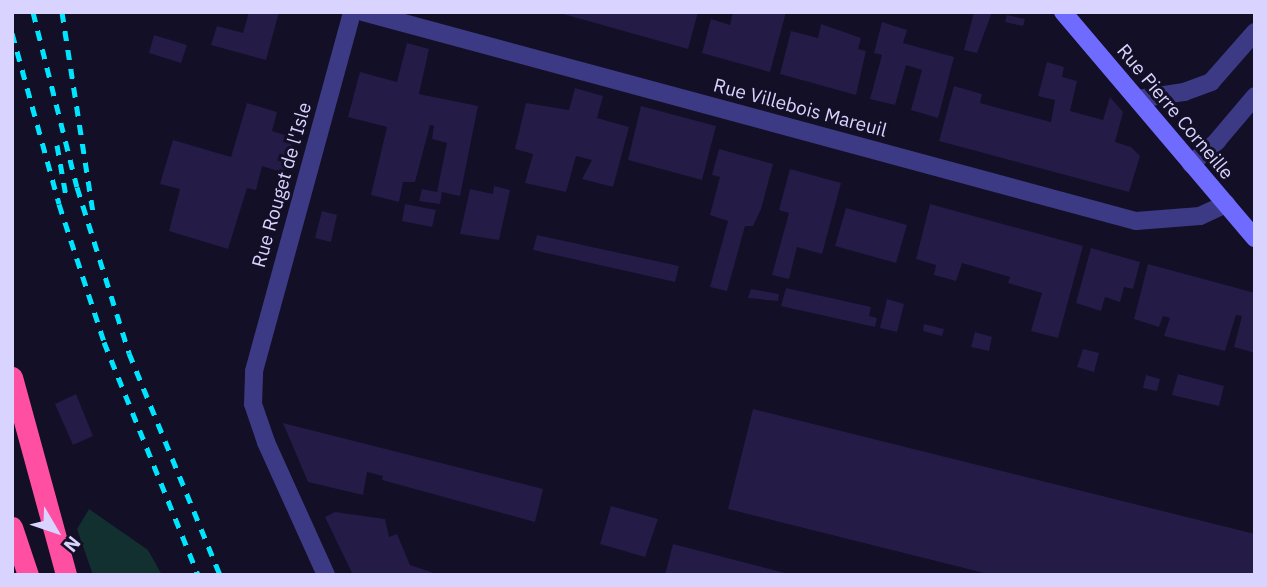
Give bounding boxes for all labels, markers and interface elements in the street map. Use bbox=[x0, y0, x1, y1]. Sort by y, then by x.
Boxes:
street label: Rue Pierre Corneille bbox=[1112, 40, 1238, 184]
street label: Rue Villebois Mareuil bbox=[711, 74, 889, 142]
street label: Rue Rouget de l'Isle bbox=[247, 100, 317, 270]
north arrow bbox=[21, 496, 91, 566]
text: N bbox=[59, 531, 86, 557]

